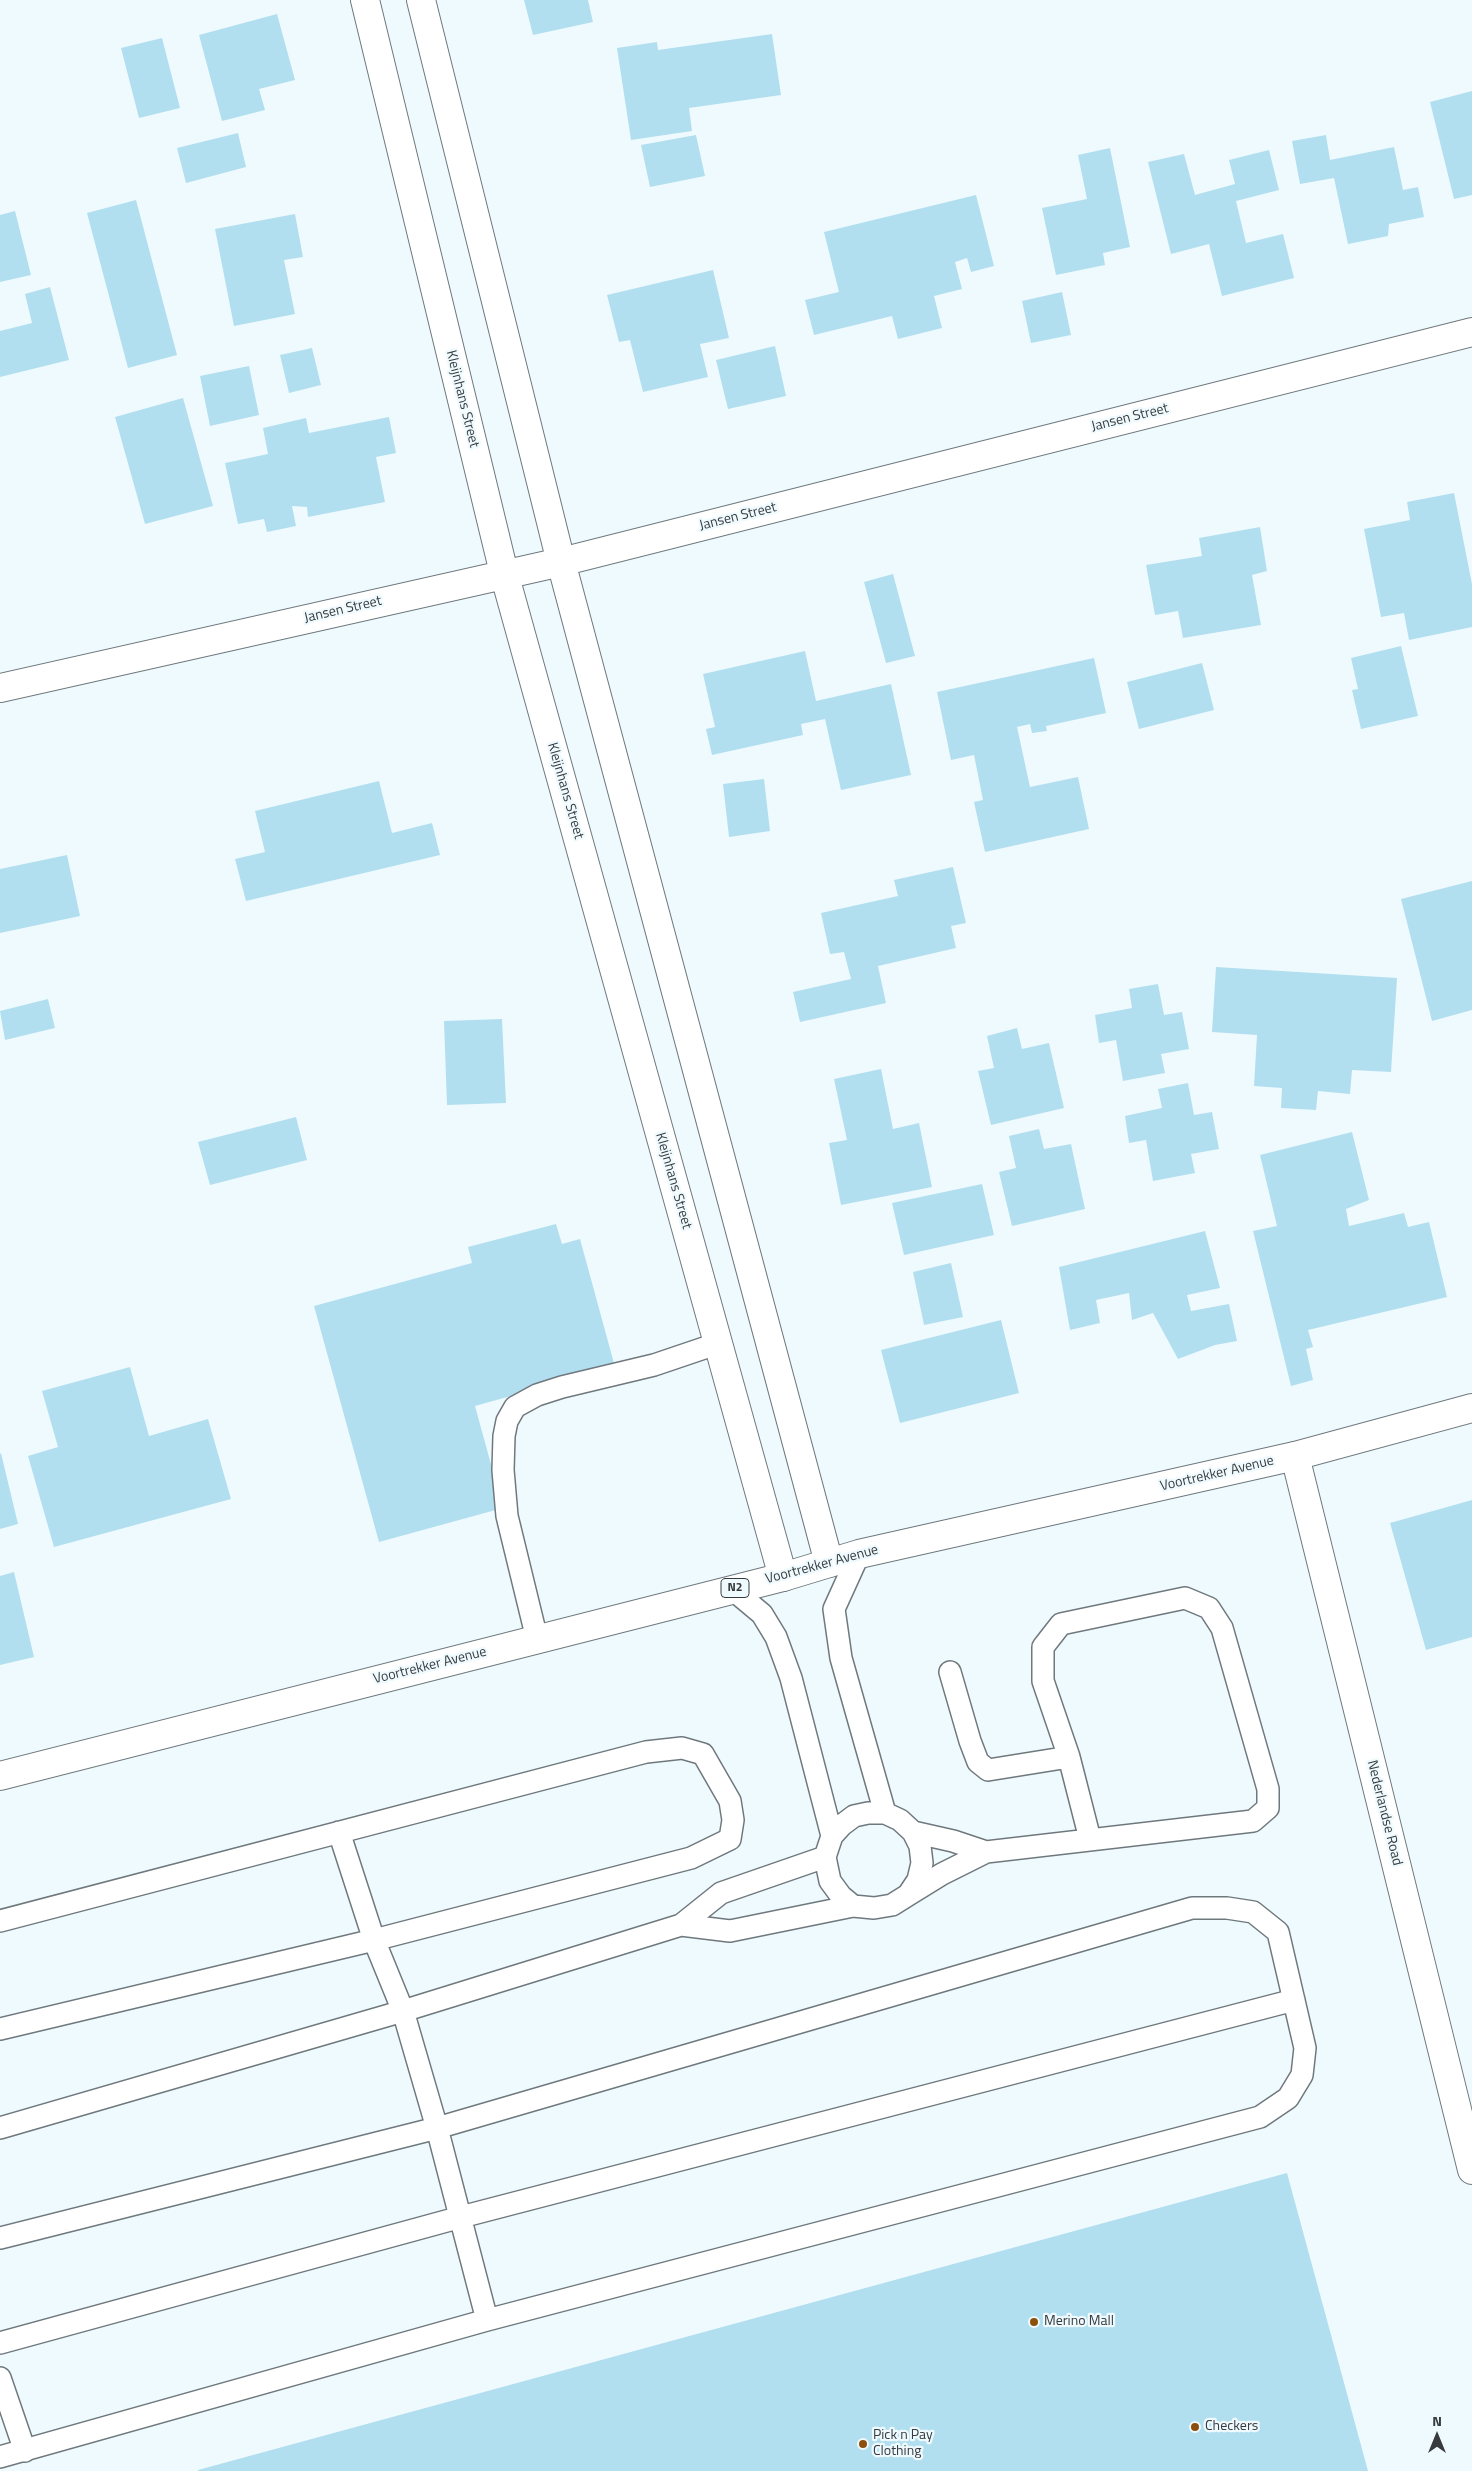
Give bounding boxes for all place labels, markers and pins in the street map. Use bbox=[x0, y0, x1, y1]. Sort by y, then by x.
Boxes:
place label: Merino Mall bbox=[1044, 2314, 1114, 2330]
marker: Merino Mall bbox=[1028, 2316, 1040, 2328]
place label: Checkers bbox=[1205, 2419, 1258, 2435]
marker: Checkers bbox=[1189, 2421, 1201, 2433]
place label: Pick n Pay Clothing bbox=[873, 2428, 933, 2460]
marker: Pick n Pay Clothing bbox=[857, 2438, 869, 2450]

